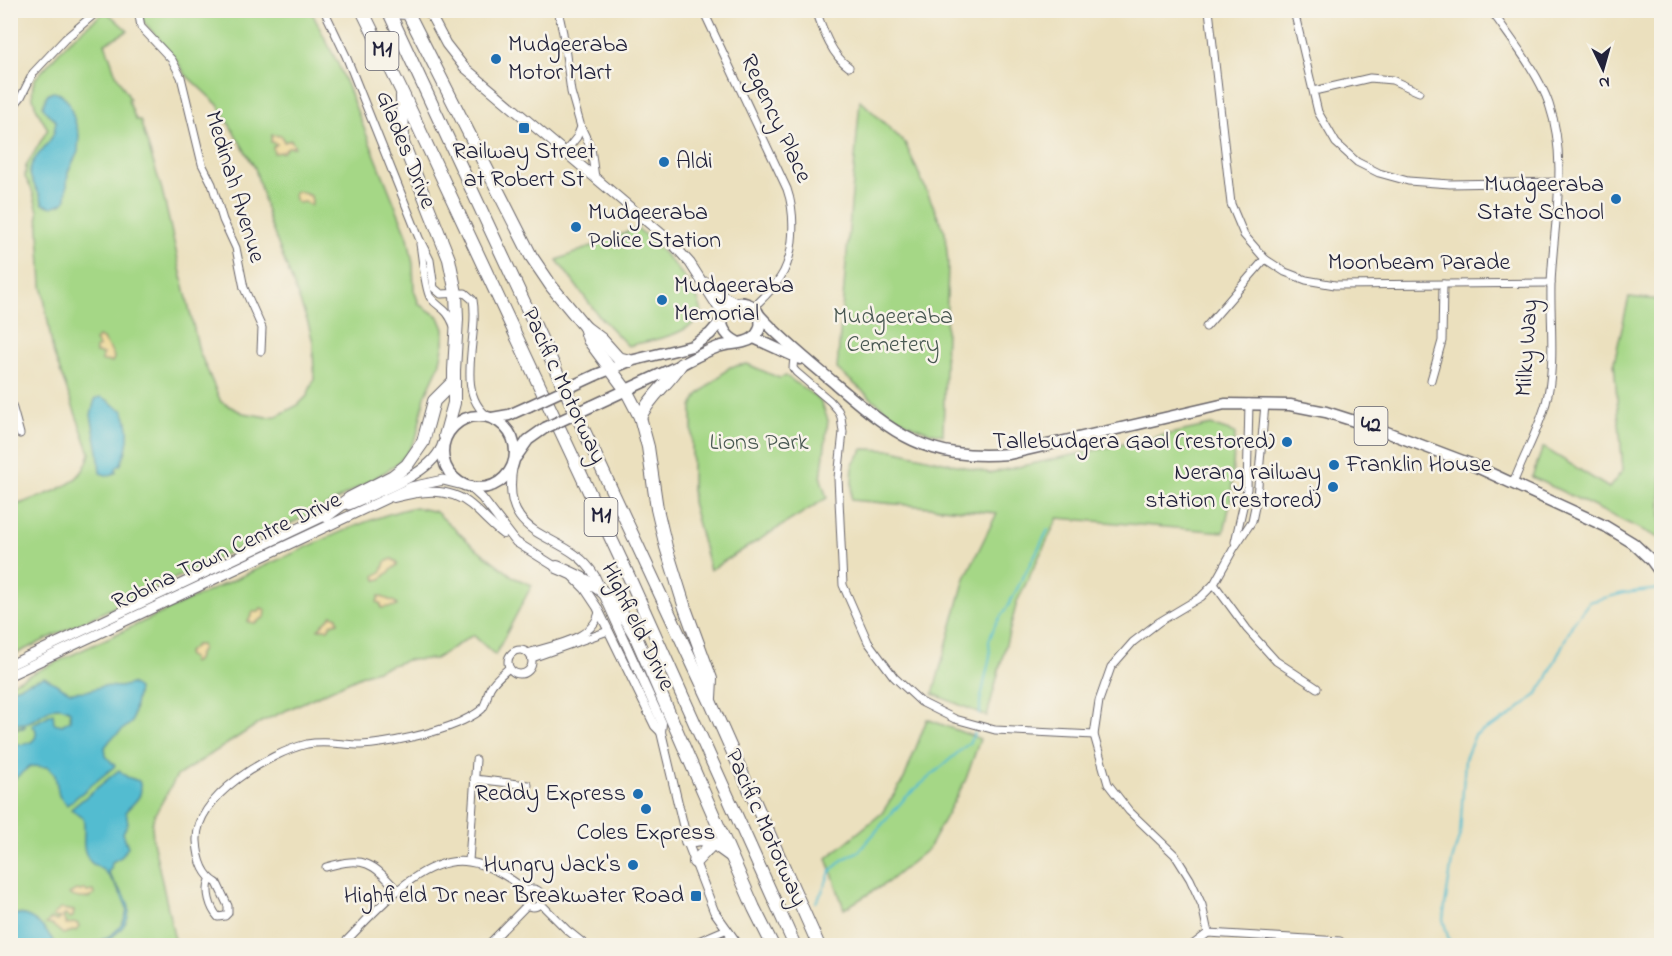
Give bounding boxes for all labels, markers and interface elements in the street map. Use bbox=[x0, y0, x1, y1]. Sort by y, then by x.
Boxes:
place label: Mudgeeraba Motor Mart bbox=[508, 28, 628, 91]
road number: M1 bbox=[366, 32, 398, 70]
north arrow bbox=[1573, 39, 1633, 99]
street label: Regency Place bbox=[729, 49, 820, 190]
marker: Mudgeeraba Motor Mart bbox=[489, 52, 503, 66]
text: N bbox=[1598, 70, 1611, 94]
street label: Glades Drive bbox=[365, 86, 445, 215]
street label: Medinah Avenue bbox=[194, 107, 274, 267]
marker: Railway Street at Robert St bbox=[517, 121, 531, 135]
place label: Railway Street at Robert St bbox=[452, 135, 596, 198]
place label: Aldi bbox=[676, 145, 713, 180]
marker: Aldi bbox=[657, 155, 671, 169]
place label: Mudgeeraba State School bbox=[1477, 168, 1604, 231]
marker: Mudgeeraba State School bbox=[1609, 192, 1623, 206]
place label: Mudgeeraba Police Station bbox=[588, 196, 721, 259]
marker: Mudgeeraba Police Station bbox=[569, 220, 583, 234]
street label: Moonbeam Parade bbox=[1328, 246, 1510, 281]
place label: Mudgeeraba Memorial bbox=[674, 269, 794, 332]
marker: Mudgeeraba Memorial bbox=[655, 293, 669, 307]
street label: Milky Way bbox=[1507, 298, 1550, 398]
park label: Mudgeeraba Cemetery bbox=[833, 300, 953, 364]
street label: Pacific Motorway bbox=[510, 302, 615, 471]
road number: 42 bbox=[1354, 407, 1388, 445]
place label: Tallebudgera Gaol (restored) bbox=[992, 425, 1275, 460]
park label: Lions Park bbox=[709, 426, 809, 461]
marker: Tallebudgera Gaol (restored) bbox=[1280, 435, 1294, 449]
place label: Franklin House bbox=[1345, 448, 1492, 483]
place label: Nerang railway station (restored) bbox=[1145, 456, 1321, 519]
marker: Franklin House bbox=[1327, 458, 1341, 472]
marker: Nerang railway station (restored) bbox=[1326, 480, 1340, 494]
street label: Robina Town Centre Drive bbox=[106, 483, 348, 621]
road number: M1 bbox=[584, 498, 618, 536]
street label: Highfield Drive bbox=[591, 557, 683, 698]
street label: Pacific Motorway bbox=[714, 743, 815, 913]
place label: Reddy Express bbox=[475, 777, 626, 813]
marker: Reddy Express bbox=[631, 787, 645, 801]
marker: Coles Express bbox=[639, 802, 653, 816]
place label: Coles Express bbox=[577, 816, 715, 851]
place label: Hungry Jack's bbox=[483, 848, 621, 884]
marker: Hungry Jack's bbox=[626, 858, 640, 872]
place label: Highfield Dr near Breakwater Road bbox=[344, 879, 685, 914]
marker: Highfield Dr near Breakwater Road bbox=[689, 889, 703, 903]

